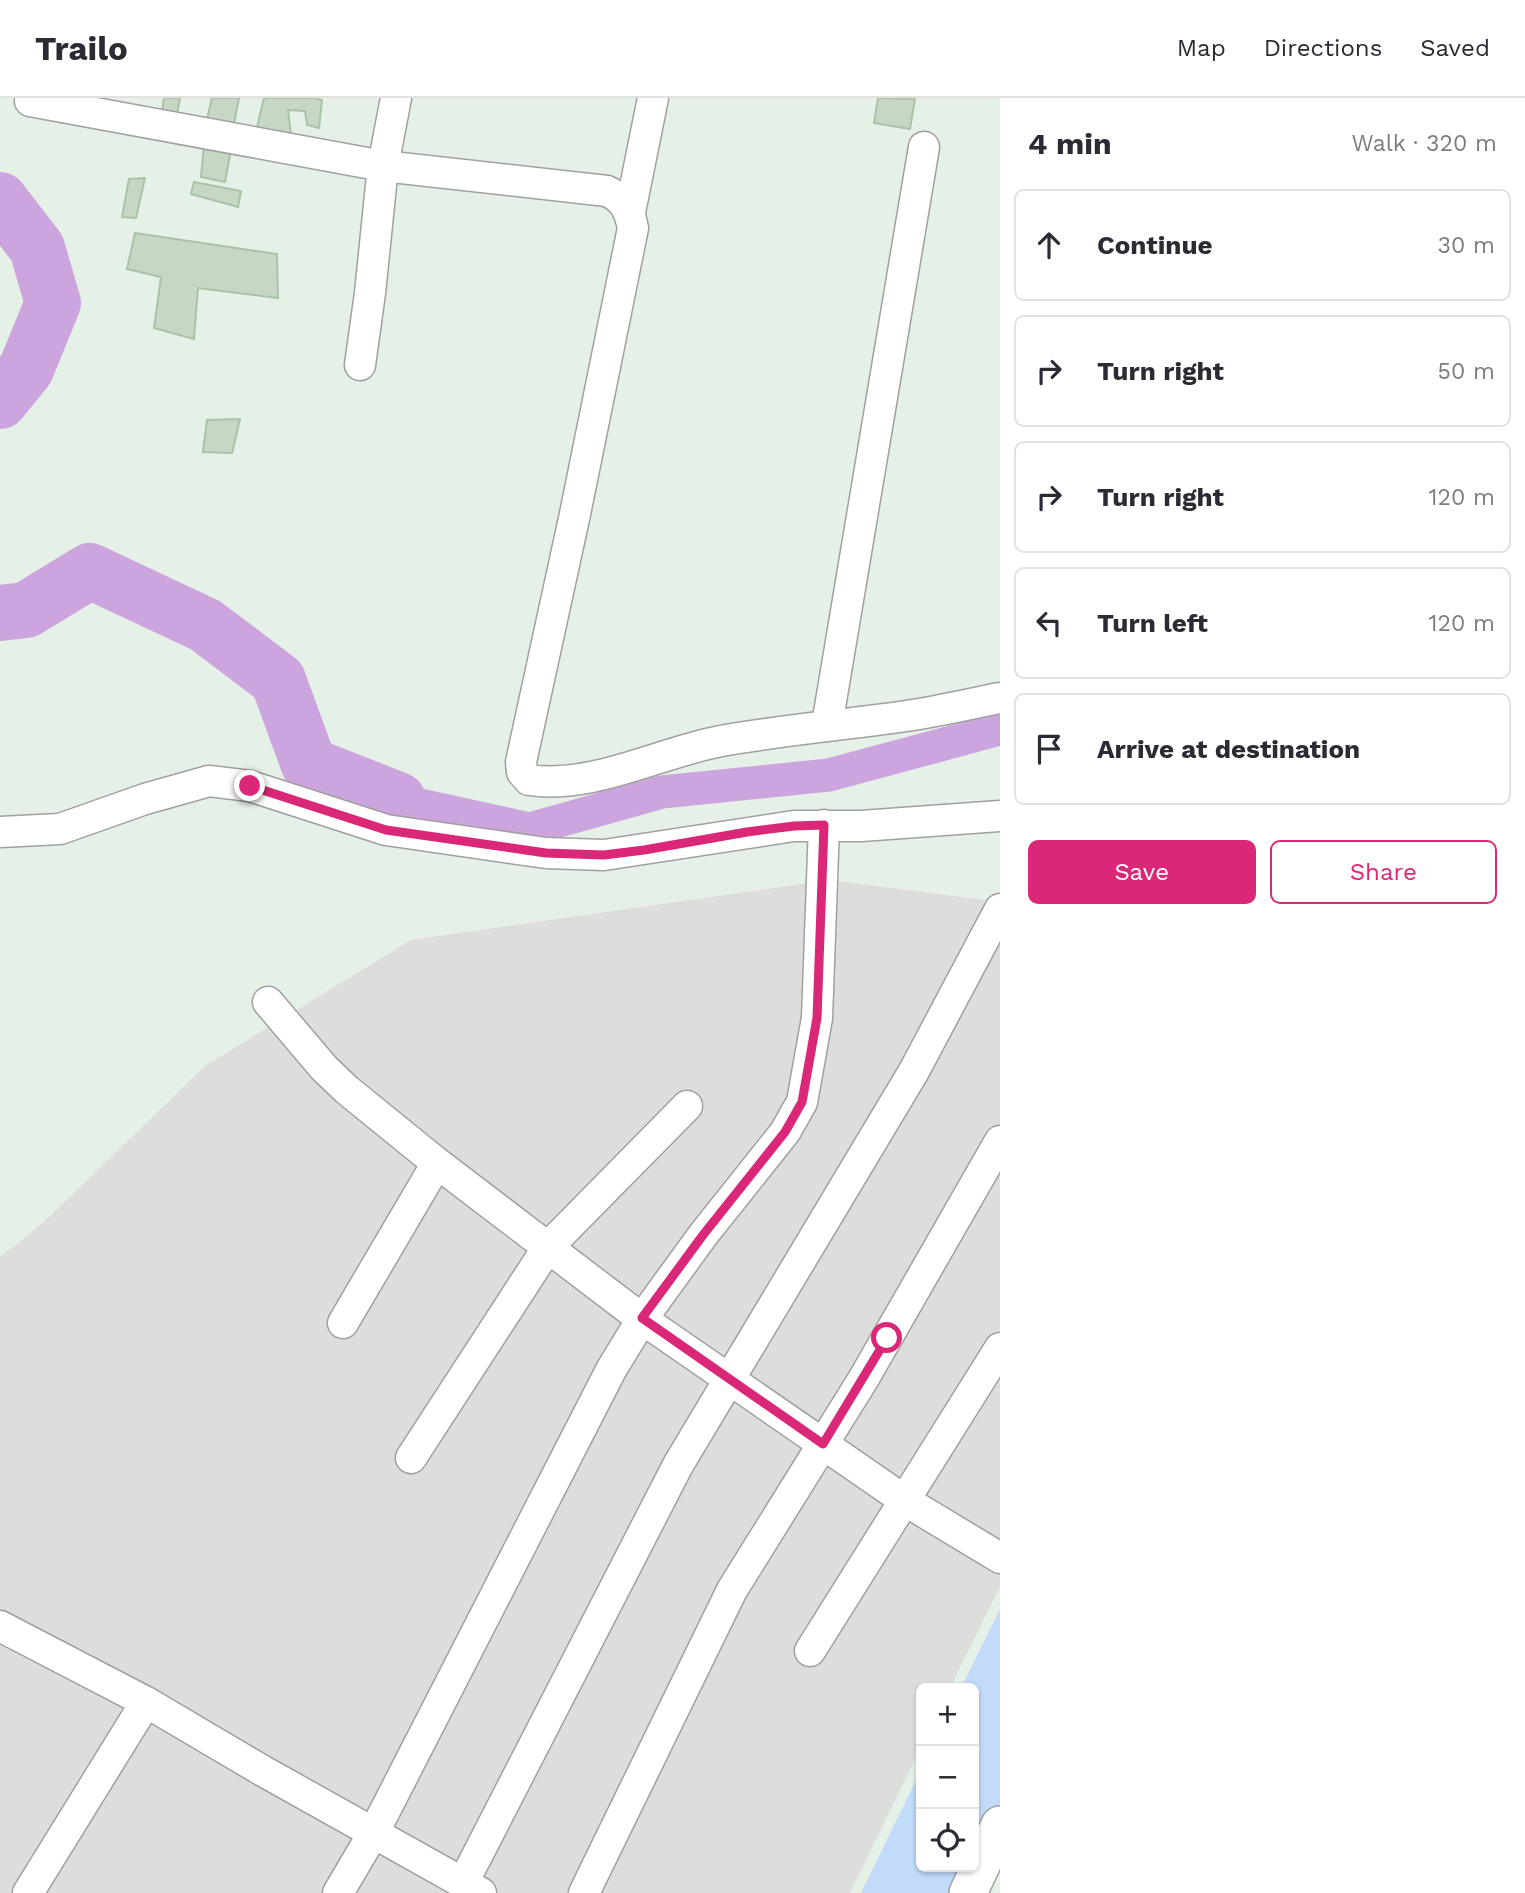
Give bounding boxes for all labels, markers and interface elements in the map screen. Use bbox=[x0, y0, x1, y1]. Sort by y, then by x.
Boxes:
text: Trailo bbox=[35, 29, 128, 68]
text: Map bbox=[1177, 34, 1226, 62]
text: Directions bbox=[1264, 34, 1382, 62]
text: Saved bbox=[1420, 34, 1490, 62]
text: 4 min bbox=[1028, 126, 1112, 161]
text: Walk · 320 m bbox=[1351, 130, 1497, 157]
icon: ahead bbox=[1030, 226, 1068, 264]
text: Continue bbox=[1097, 230, 1213, 260]
text: 30 m bbox=[1438, 232, 1495, 259]
icon: right bbox=[1030, 352, 1068, 390]
text: Turn right bbox=[1097, 356, 1224, 386]
text: 50 m bbox=[1438, 358, 1495, 385]
icon: right bbox=[1030, 478, 1068, 516]
text: Turn right bbox=[1097, 482, 1224, 512]
text: 120 m bbox=[1429, 484, 1495, 511]
icon: left bbox=[1030, 604, 1068, 642]
text: Turn left bbox=[1097, 608, 1208, 638]
text: 120 m bbox=[1429, 610, 1495, 637]
icon: arrive bbox=[1030, 730, 1068, 768]
text: Arrive at destination bbox=[1097, 734, 1360, 764]
route end bbox=[234, 770, 265, 801]
button: Save bbox=[1028, 840, 1256, 904]
button: Share bbox=[1270, 840, 1497, 904]
route start bbox=[871, 1322, 902, 1353]
map controls bbox=[916, 1683, 979, 1872]
button: + bbox=[916, 1683, 979, 1746]
button: − bbox=[916, 1746, 979, 1809]
button: locate bbox=[916, 1809, 979, 1872]

